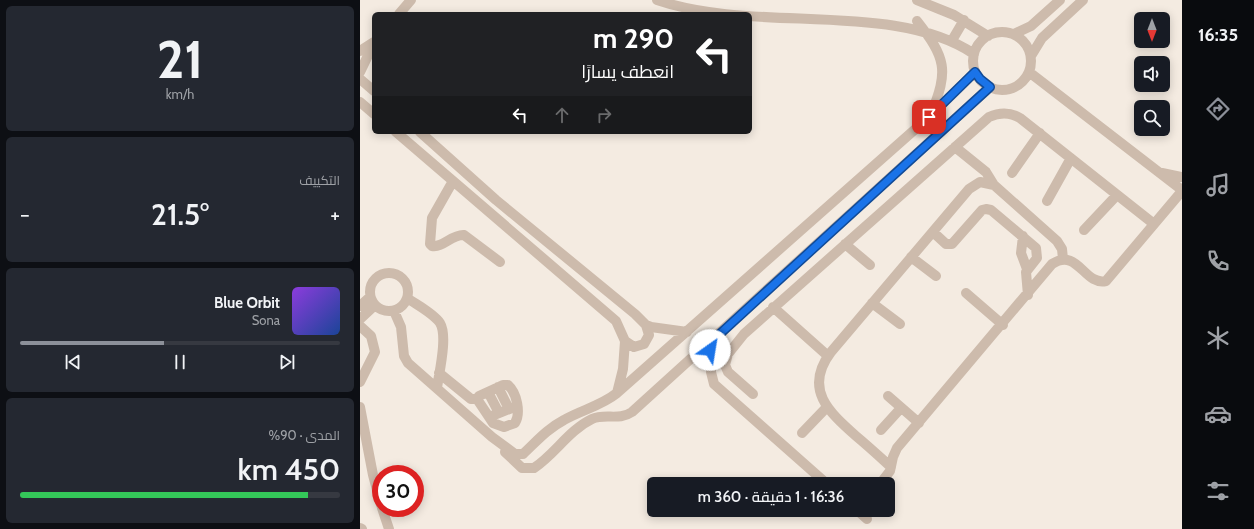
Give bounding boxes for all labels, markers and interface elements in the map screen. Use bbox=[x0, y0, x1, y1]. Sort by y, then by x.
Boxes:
north arrow bbox=[1134, 12, 1170, 48]
map controls bbox=[1134, 12, 1170, 136]
text: 290 m bbox=[593, 21, 674, 55]
text: 16:35 bbox=[1198, 24, 1238, 46]
text: 21 bbox=[157, 28, 203, 91]
icon: left bbox=[688, 28, 740, 80]
button: sound bbox=[1134, 56, 1170, 92]
text: انعطف يسارًا bbox=[581, 61, 674, 83]
text: km/h bbox=[166, 86, 194, 102]
icon: directions bbox=[1204, 95, 1232, 123]
pin bbox=[912, 100, 946, 134]
button: search bbox=[1134, 100, 1170, 136]
icon: left bbox=[509, 104, 531, 126]
icon: ahead bbox=[551, 104, 573, 126]
icon: right bbox=[593, 104, 615, 126]
icon: arrive bbox=[918, 106, 940, 128]
icon: music bbox=[1204, 171, 1232, 199]
text: التكييف bbox=[299, 172, 340, 188]
text: 21.5° bbox=[151, 196, 209, 233]
text: − bbox=[20, 201, 30, 228]
text: + bbox=[330, 201, 340, 228]
icon: phone bbox=[1204, 247, 1232, 275]
text: Blue Orbit bbox=[214, 294, 280, 312]
text: Sona bbox=[252, 312, 280, 328]
icon: climate bbox=[1204, 324, 1232, 352]
position arrow bbox=[689, 329, 731, 371]
icon: previous bbox=[62, 351, 84, 373]
icon: pause bbox=[169, 351, 191, 373]
icon: next bbox=[276, 351, 298, 373]
icon: car bbox=[1204, 400, 1232, 428]
text: المدى · 90% bbox=[268, 427, 340, 443]
text: 450 km bbox=[238, 451, 340, 488]
speed limit sign: 30 bbox=[372, 465, 424, 517]
icon: filters bbox=[1204, 477, 1232, 505]
text: 16:36 · 1 دقيقة · 360 m bbox=[698, 488, 844, 506]

